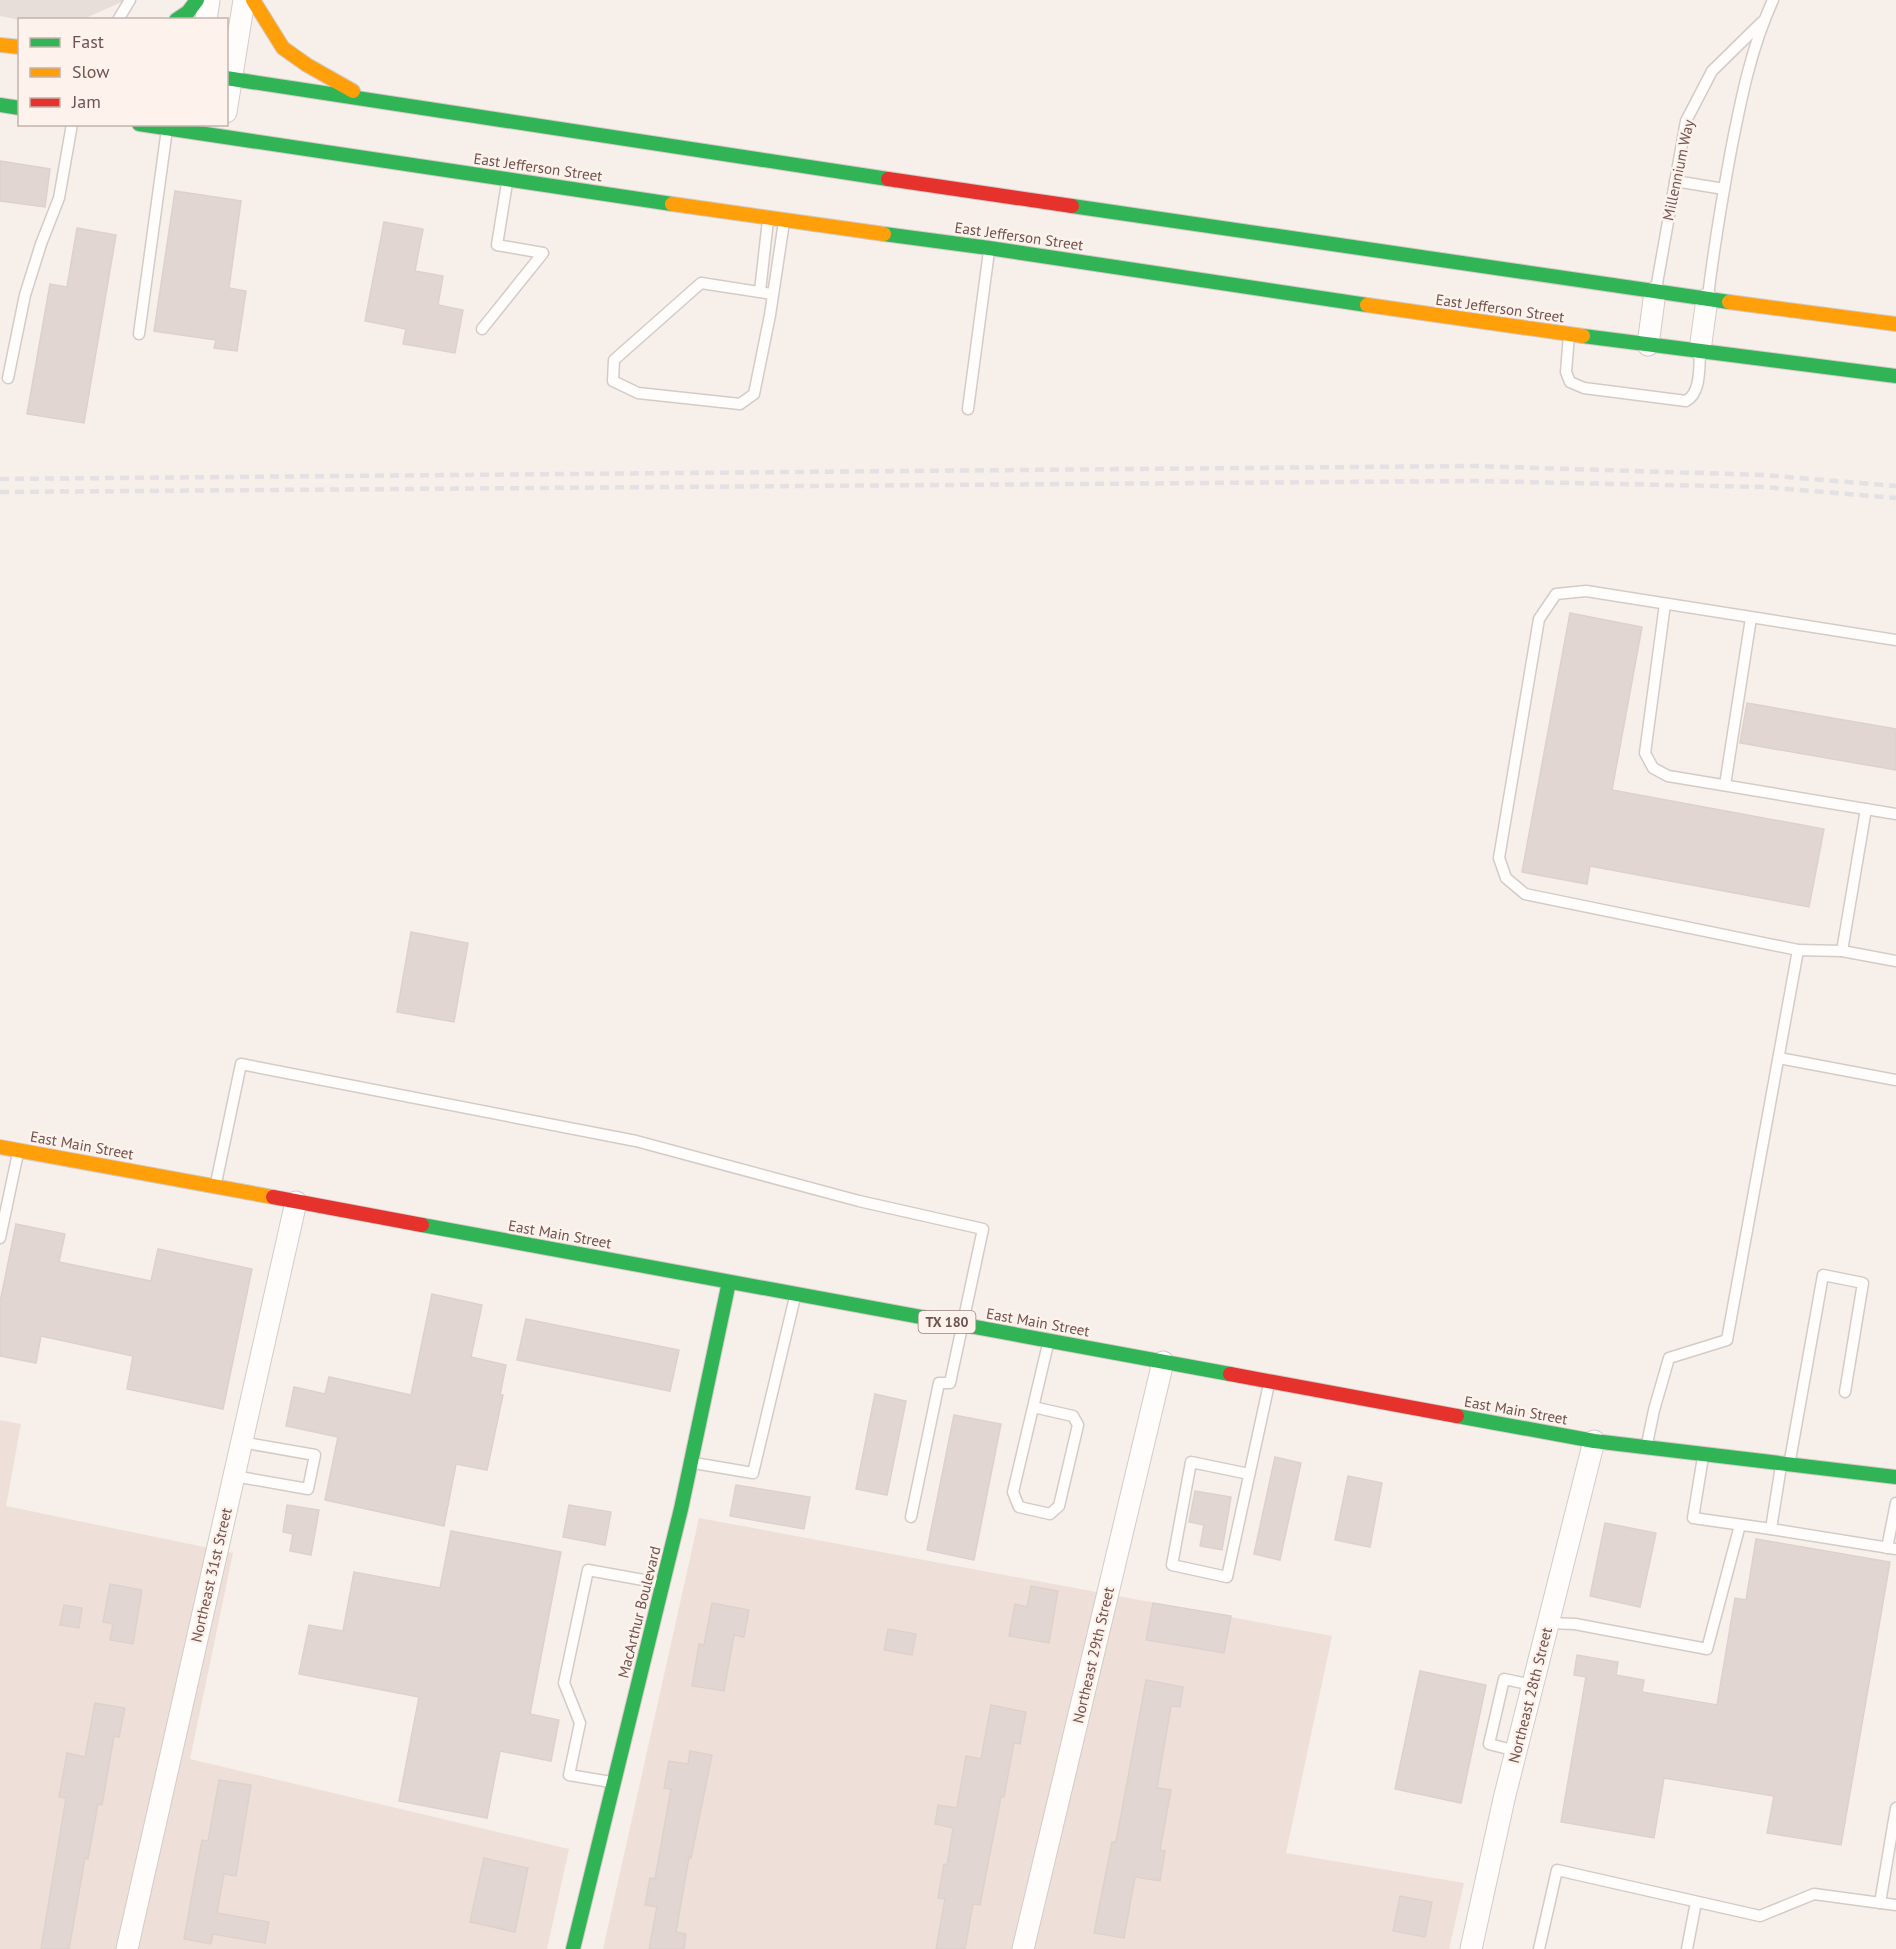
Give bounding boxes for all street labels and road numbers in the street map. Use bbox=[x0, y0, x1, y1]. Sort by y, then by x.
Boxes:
street label: Millennium Way bbox=[1658, 118, 1698, 222]
street label: East Jefferson Street bbox=[472, 149, 604, 185]
street label: East Jefferson Street bbox=[953, 218, 1085, 254]
street label: East Jefferson Street bbox=[1434, 290, 1566, 326]
street label: East Main Street bbox=[29, 1127, 135, 1163]
street label: East Main Street bbox=[507, 1216, 613, 1252]
street label: East Main Street bbox=[985, 1304, 1091, 1340]
road number: TX 180 bbox=[918, 1311, 976, 1333]
street label: East Main Street bbox=[1463, 1392, 1569, 1428]
street label: Northeast 31st Street bbox=[186, 1506, 236, 1644]
street label: MacArthur Boulevard bbox=[613, 1544, 665, 1680]
street label: Northeast 29th Street bbox=[1068, 1585, 1118, 1725]
street label: Northeast 28th Street bbox=[1504, 1625, 1556, 1765]

